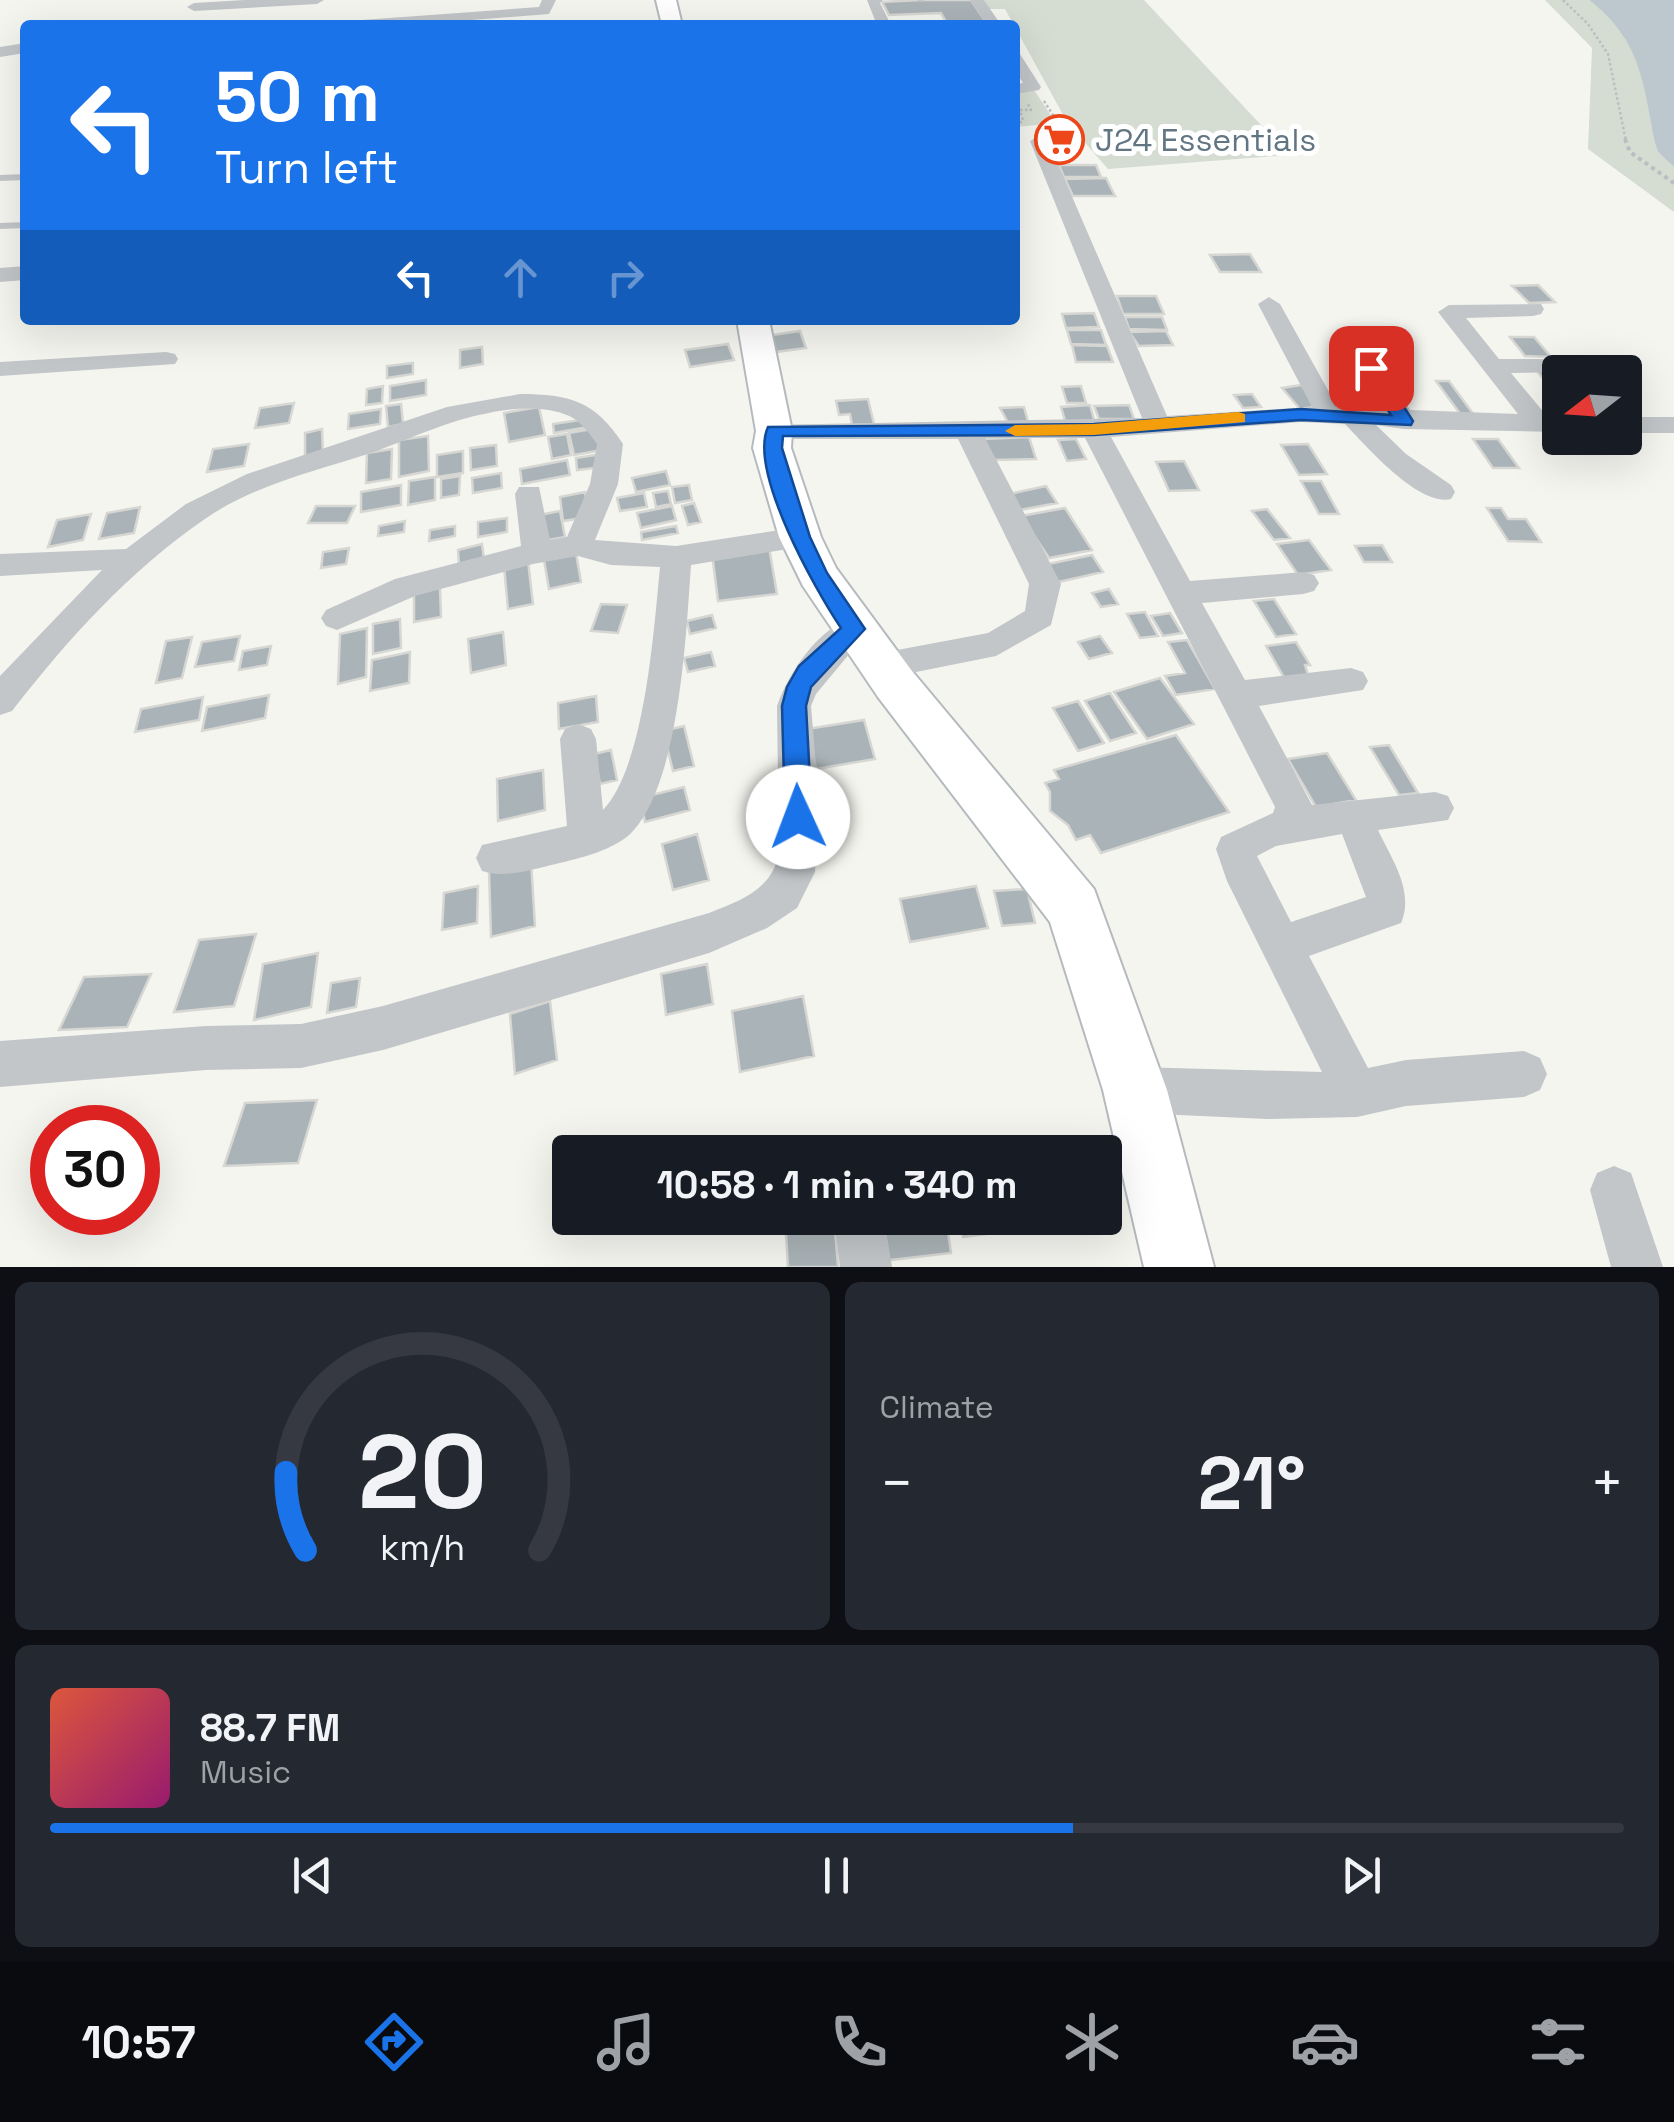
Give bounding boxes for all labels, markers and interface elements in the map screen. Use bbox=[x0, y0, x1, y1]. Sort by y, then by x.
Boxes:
text: 50 m bbox=[215, 52, 380, 141]
icon: left bbox=[50, 60, 180, 190]
supermarket icon: J24 Essentials bbox=[1034, 114, 1086, 166]
place label: J24 Essentials bbox=[1095, 120, 1316, 160]
text: Turn left bbox=[215, 139, 398, 196]
icon: left bbox=[388, 250, 443, 305]
icon: ahead bbox=[493, 250, 548, 305]
icon: right bbox=[598, 250, 653, 305]
pin bbox=[1329, 326, 1414, 411]
icon: arrive bbox=[1344, 341, 1399, 396]
north arrow bbox=[1542, 355, 1642, 455]
map controls bbox=[1542, 355, 1642, 455]
position arrow bbox=[746, 765, 850, 869]
speed limit sign: 30 bbox=[30, 1105, 160, 1235]
text: 10:58 · 1 min · 340 m bbox=[657, 1161, 1017, 1209]
text: Climate bbox=[880, 1387, 994, 1427]
text: 20 bbox=[358, 1406, 487, 1538]
text: 21° bbox=[1198, 1435, 1306, 1531]
text: − bbox=[880, 1448, 914, 1518]
text: + bbox=[1590, 1448, 1624, 1518]
text: km/h bbox=[380, 1525, 465, 1570]
text: 88.7 FM bbox=[200, 1704, 340, 1752]
text: Music bbox=[200, 1752, 291, 1792]
icon: previous bbox=[285, 1848, 340, 1903]
icon: pause bbox=[809, 1848, 864, 1903]
icon: next bbox=[1334, 1848, 1389, 1903]
icon: directions bbox=[359, 2007, 429, 2077]
icon: music bbox=[591, 2007, 661, 2077]
icon: phone bbox=[824, 2007, 894, 2077]
icon: climate bbox=[1057, 2007, 1127, 2077]
icon: car bbox=[1290, 2007, 1360, 2077]
icon: filters bbox=[1523, 2007, 1593, 2077]
text: 10:57 bbox=[81, 2014, 196, 2071]

